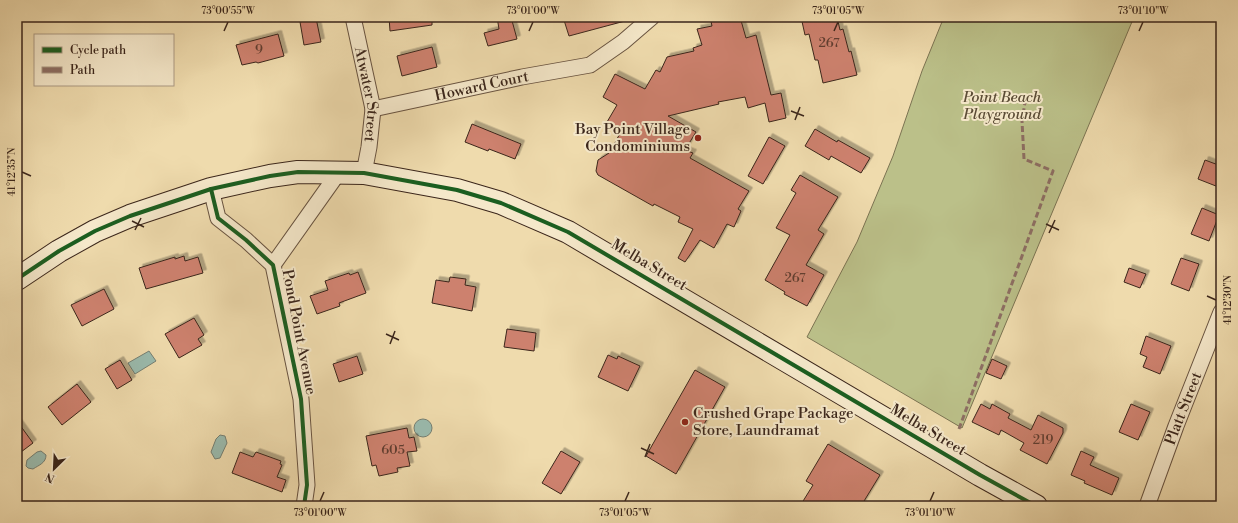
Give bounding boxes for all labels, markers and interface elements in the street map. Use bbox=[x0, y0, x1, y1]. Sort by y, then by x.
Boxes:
text: 73°00'55"W bbox=[201, 5, 256, 17]
text: 73°01'00"W bbox=[506, 5, 561, 17]
text: 73°01'05"W bbox=[812, 5, 865, 17]
text: 73°01'10"W bbox=[1118, 5, 1169, 17]
legend bbox=[34, 34, 174, 86]
house number: 267 bbox=[818, 35, 840, 51]
house number: 9 bbox=[255, 42, 263, 58]
text: Cycle path bbox=[70, 43, 126, 58]
street label: Atwater Street bbox=[350, 44, 383, 144]
text: Path bbox=[70, 63, 95, 78]
street label: Howard Court bbox=[433, 66, 531, 105]
park label: Point Beach Playground bbox=[962, 88, 1042, 124]
place label: Bay Point Village Condominiums bbox=[574, 120, 690, 156]
marker: Bay Point Village Condominiums bbox=[693, 133, 703, 143]
text: 41°12'35"N bbox=[6, 147, 18, 196]
street label: Melba Street bbox=[608, 235, 691, 295]
street label: Pond Point Avenue bbox=[277, 268, 321, 396]
house number: 267 bbox=[784, 270, 806, 286]
text: 41°12'30"N bbox=[1222, 275, 1234, 325]
street label: Platt Street bbox=[1160, 369, 1206, 448]
street label: Melba Street bbox=[887, 400, 970, 460]
place label: Crushed Grape Package Store, Laundramat bbox=[693, 404, 854, 440]
marker: Crushed Grape Package Store, Laundramat bbox=[680, 417, 690, 427]
house number: 219 bbox=[1033, 432, 1053, 448]
house number: 605 bbox=[381, 442, 405, 458]
north arrow bbox=[34, 449, 74, 489]
text: N bbox=[43, 469, 57, 485]
text: 73°01'00"W bbox=[293, 507, 348, 519]
text: 73°01'05"W bbox=[599, 507, 652, 519]
text: 73°01'10"W bbox=[905, 507, 956, 519]

